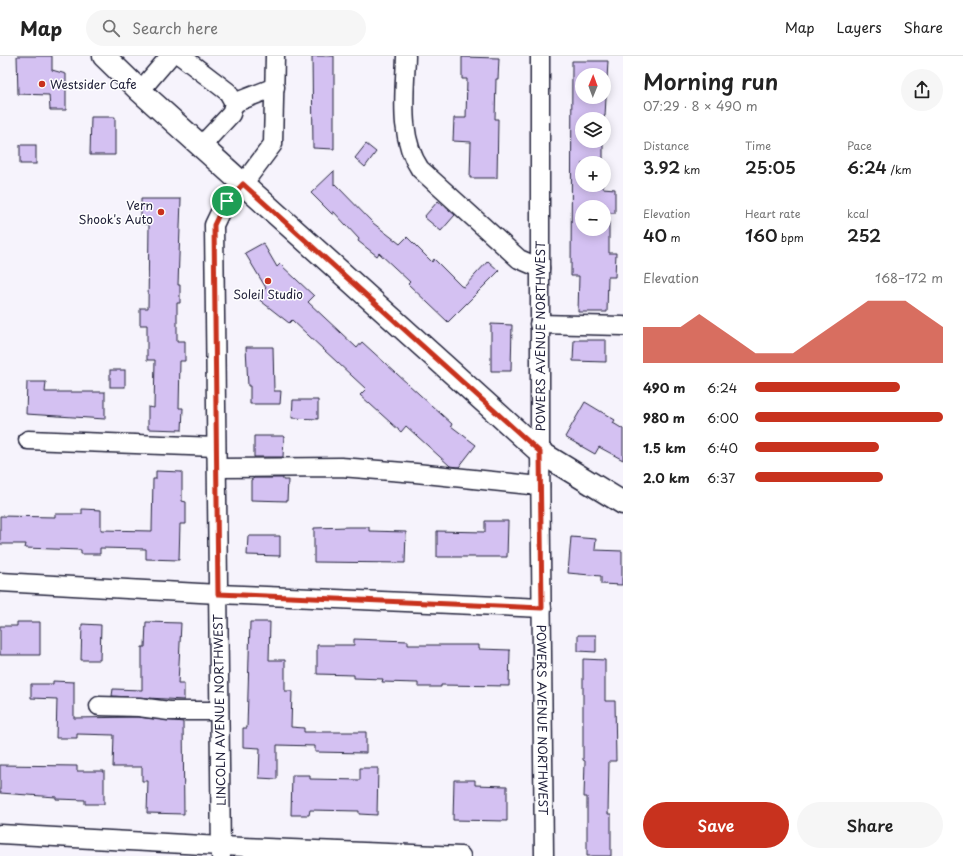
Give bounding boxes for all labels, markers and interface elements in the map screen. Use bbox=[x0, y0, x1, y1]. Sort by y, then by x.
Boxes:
search box bbox=[86, 10, 366, 46]
text: Map bbox=[20, 14, 62, 42]
text: Search here bbox=[132, 16, 218, 39]
icon: search bbox=[100, 17, 122, 39]
text: Map bbox=[785, 17, 815, 38]
text: Layers bbox=[837, 17, 882, 38]
text: Share bbox=[904, 17, 943, 38]
text: Morning run bbox=[643, 64, 778, 97]
north arrow bbox=[575, 68, 611, 104]
map controls bbox=[575, 68, 611, 236]
button: share bbox=[901, 69, 943, 111]
place label: Westsider Cafe bbox=[50, 75, 137, 93]
marker: Westsider Cafe bbox=[37, 79, 47, 89]
text: 07:29 · 8 × 490 m bbox=[643, 96, 758, 115]
button: layers bbox=[575, 112, 611, 148]
text: Distance bbox=[643, 137, 689, 154]
text: Time bbox=[745, 137, 771, 154]
text: Pace bbox=[847, 137, 872, 154]
text: 3.92 bbox=[643, 154, 680, 180]
text: 25:05 bbox=[745, 154, 796, 180]
text: 6:24 bbox=[847, 154, 887, 180]
button: + bbox=[575, 156, 611, 192]
text: km bbox=[680, 161, 700, 178]
text: /km bbox=[887, 161, 911, 178]
pin bbox=[210, 184, 244, 218]
icon: arrive bbox=[216, 190, 238, 212]
place label: Vern Shook's Auto bbox=[78, 196, 153, 228]
button: − bbox=[575, 200, 611, 236]
text: Elevation bbox=[643, 205, 690, 222]
text: Heart rate bbox=[745, 205, 801, 222]
text: kcal bbox=[847, 205, 869, 222]
marker: Vern Shook's Auto bbox=[156, 207, 166, 217]
text: 40 bbox=[643, 222, 667, 248]
text: 160 bbox=[745, 222, 777, 248]
text: 252 bbox=[847, 222, 881, 248]
text: m bbox=[667, 229, 681, 246]
text: bpm bbox=[777, 229, 804, 246]
street label: POWERS AVENUE NORTHWEST bbox=[531, 240, 549, 431]
text: Elevation bbox=[643, 268, 699, 287]
text: 168–172 m bbox=[875, 268, 943, 287]
marker: Soleil Studio bbox=[263, 276, 273, 286]
place label: Soleil Studio bbox=[233, 285, 303, 303]
text: 490 m bbox=[643, 378, 685, 397]
text: 6:24 bbox=[707, 378, 737, 397]
text: 980 m bbox=[643, 408, 685, 427]
text: 6:00 bbox=[707, 408, 739, 427]
text: 1.5 km bbox=[643, 438, 686, 457]
text: 6:40 bbox=[707, 438, 738, 457]
text: 2.0 km bbox=[643, 468, 690, 487]
text: 6:37 bbox=[707, 468, 735, 487]
street label: LINCOLN AVENUE NORTHWEST bbox=[208, 613, 230, 806]
street label: POWERS AVENUE NORTHWEST bbox=[533, 625, 553, 816]
button: Save bbox=[643, 802, 789, 848]
button: Share bbox=[797, 802, 943, 848]

